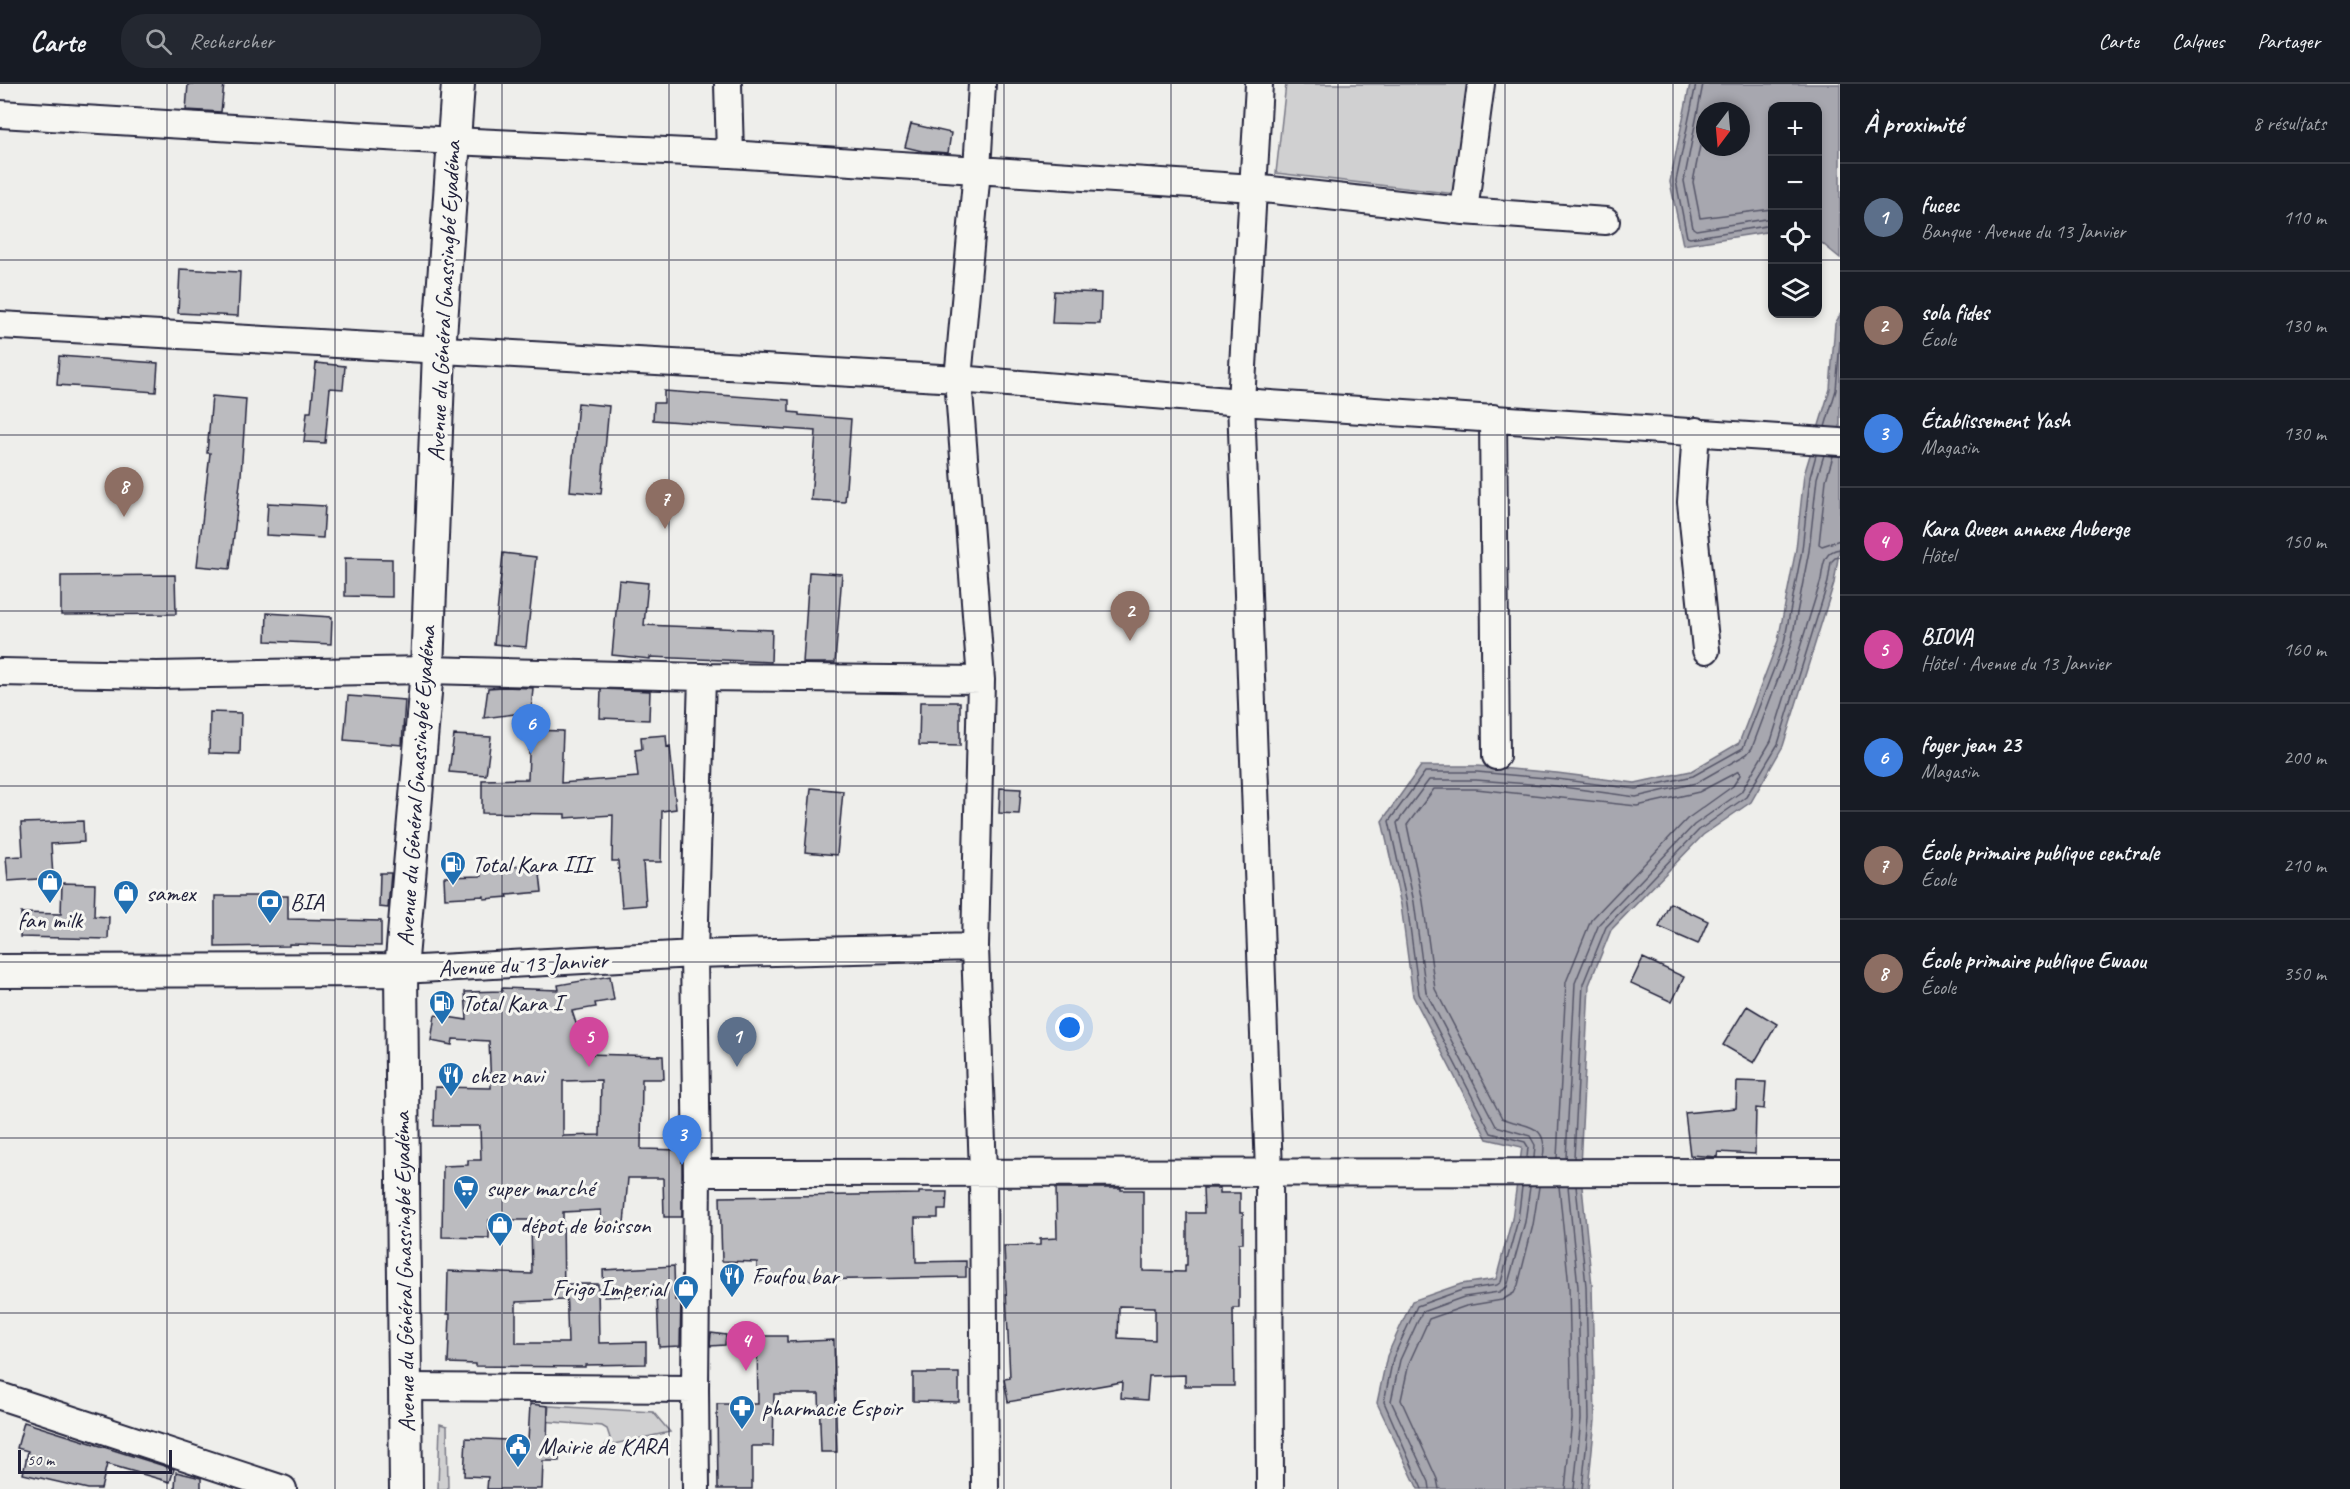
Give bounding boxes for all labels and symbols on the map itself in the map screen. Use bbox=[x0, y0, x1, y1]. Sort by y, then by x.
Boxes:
north arrow bbox=[1696, 102, 1750, 156]
street label: Avenue du Général Gnassingbé Eyadéma bbox=[421, 139, 467, 462]
pin: 8 bbox=[104, 468, 144, 517]
pin: 7 bbox=[646, 480, 684, 529]
pin: 2 bbox=[1110, 592, 1150, 641]
street label: Avenue du Général Gnassingbé Eyadéma bbox=[390, 624, 442, 947]
pin: 6 bbox=[512, 704, 550, 754]
fuel station icon: Total Kara III bbox=[438, 849, 468, 887]
place label: Total Kara III bbox=[472, 849, 596, 879]
shop icon: fan milk bbox=[35, 867, 65, 905]
shop icon: samex bbox=[111, 878, 141, 916]
place label: samex bbox=[146, 878, 197, 908]
bank icon: BIA bbox=[255, 887, 285, 925]
place label: BIA bbox=[290, 887, 325, 917]
place label: fan milk bbox=[18, 905, 85, 935]
street label: Avenue du 13 Janvier bbox=[437, 944, 611, 983]
fuel station icon: Total Kara I bbox=[427, 988, 457, 1026]
place label: Total Kara I bbox=[462, 988, 568, 1018]
your location bbox=[1055, 1013, 1084, 1042]
pin: 5 bbox=[570, 1018, 608, 1067]
pin: 1 bbox=[718, 1018, 756, 1067]
restaurant icon: chez navi bbox=[436, 1060, 466, 1098]
place label: chez navi bbox=[470, 1060, 547, 1090]
street label: Avenue du Général Gnassingbé Eyadéma bbox=[386, 1110, 422, 1432]
pin: 3 bbox=[662, 1116, 702, 1165]
supermarket icon: super marché bbox=[451, 1173, 481, 1211]
place label: super marché bbox=[486, 1173, 598, 1203]
shop icon: dépot de boisson bbox=[485, 1210, 515, 1248]
place label: dépot de boisson bbox=[520, 1210, 652, 1240]
restaurant icon: Foufou bar bbox=[717, 1261, 747, 1299]
place label: Foufou bar bbox=[752, 1261, 841, 1291]
place label: Frigo Imperial bbox=[553, 1273, 670, 1303]
shop icon: Frigo Imperial bbox=[671, 1273, 701, 1311]
pin: 4 bbox=[726, 1322, 766, 1371]
pharmacy icon: pharmacie Espoir bbox=[727, 1393, 757, 1431]
place label: pharmacie Espoir bbox=[762, 1393, 905, 1423]
public building icon: Mairie de KARA bbox=[503, 1431, 533, 1469]
place label: Mairie de KARA bbox=[538, 1431, 669, 1461]
scale bar bbox=[18, 1447, 172, 1474]

